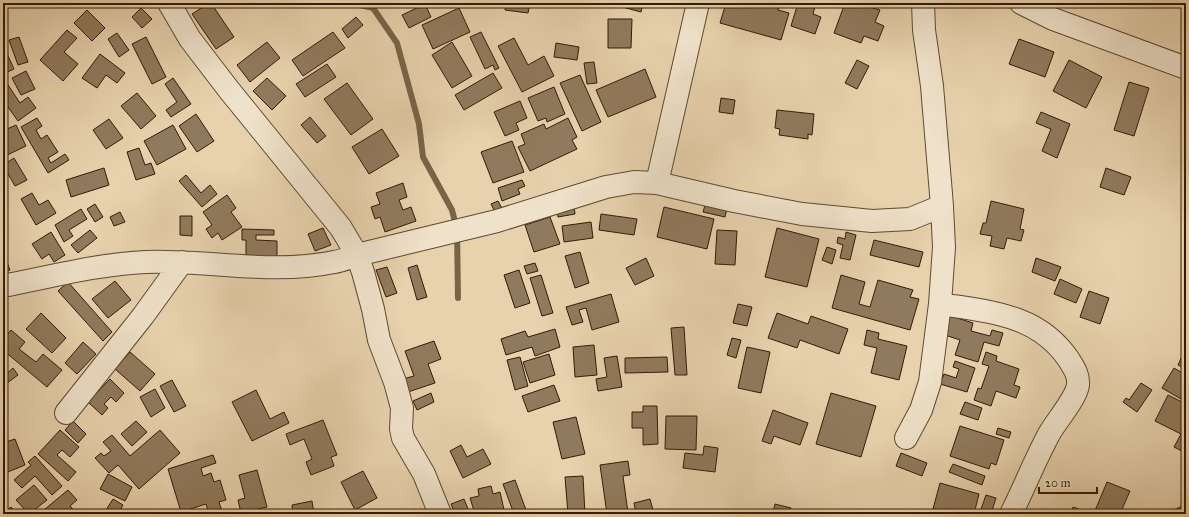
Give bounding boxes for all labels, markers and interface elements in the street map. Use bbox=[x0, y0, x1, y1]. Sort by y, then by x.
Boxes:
scale bar bbox=[1039, 469, 1097, 495]
text: 20 m bbox=[1045, 476, 1071, 490]

